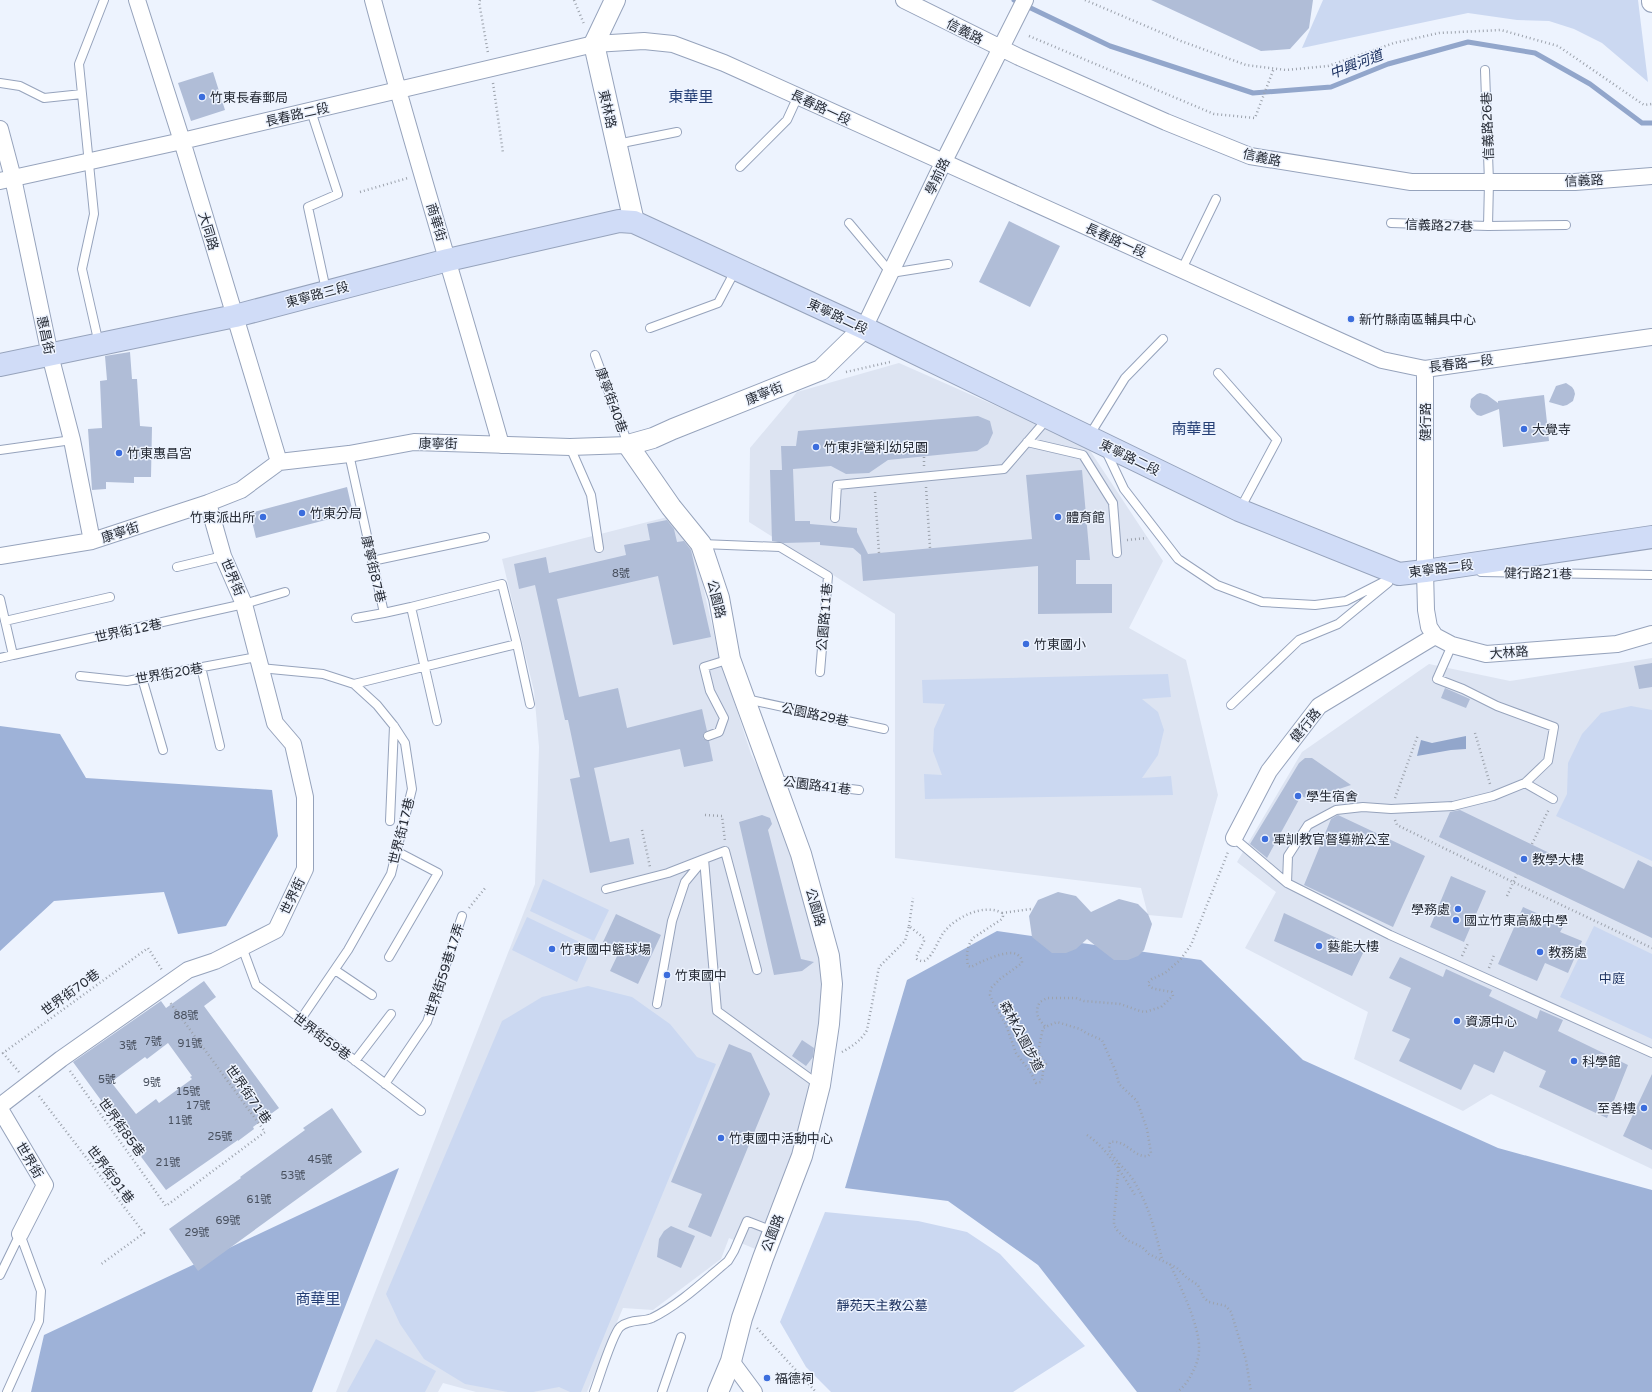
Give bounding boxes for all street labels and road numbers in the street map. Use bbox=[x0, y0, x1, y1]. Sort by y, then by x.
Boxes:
street label: 信義路 bbox=[944, 16, 986, 48]
street label: 長春路一段 bbox=[788, 87, 853, 129]
street label: 東林路 bbox=[595, 88, 619, 130]
street label: 信義路26巷 bbox=[1479, 92, 1497, 160]
street label: 長春路二段 bbox=[264, 100, 331, 130]
street label: 信義路 bbox=[1241, 146, 1283, 170]
street label: 學前路 bbox=[922, 155, 954, 197]
street label: 信義路 bbox=[1564, 172, 1604, 190]
street label: 商華街 bbox=[423, 201, 449, 243]
street label: 大同路 bbox=[195, 210, 221, 252]
street label: 信義路27巷 bbox=[1405, 217, 1473, 235]
street label: 長春路一段 bbox=[1083, 220, 1149, 261]
street label: 東寧路三段 bbox=[284, 279, 351, 311]
street label: 東寧路二段 bbox=[805, 296, 870, 338]
street label: 惠昌街 bbox=[33, 314, 57, 356]
street label: 長春路一段 bbox=[1428, 352, 1494, 376]
street label: 康寧街40巷 bbox=[592, 366, 630, 435]
street label: 康寧街 bbox=[743, 379, 785, 409]
street label: 健行路 bbox=[1418, 402, 1434, 442]
street label: 康寧街 bbox=[418, 436, 458, 452]
street label: 東寧路二段 bbox=[1097, 436, 1162, 479]
street label: 康寧街 bbox=[99, 519, 141, 547]
street label: 康寧街87巷 bbox=[358, 534, 389, 604]
street label: 世界街 bbox=[217, 556, 247, 598]
street label: 東寧路二段 bbox=[1408, 557, 1474, 581]
street label: 健行路21巷 bbox=[1504, 565, 1572, 583]
street label: 公園路 bbox=[704, 578, 729, 620]
street label: 公園路11巷 bbox=[814, 582, 836, 652]
street label: 世界街12巷 bbox=[93, 616, 163, 646]
street label: 大林路 bbox=[1489, 644, 1529, 662]
street label: 世界街20巷 bbox=[134, 660, 204, 688]
street label: 公園路29巷 bbox=[780, 700, 850, 730]
street label: 健行路 bbox=[1287, 705, 1324, 746]
street label: 公園路41巷 bbox=[782, 774, 852, 798]
street label: 世界街17巷 bbox=[386, 796, 418, 866]
street label: 世界街 bbox=[277, 875, 309, 917]
street label: 公園路 bbox=[802, 886, 828, 928]
street label: 世界街59巷17弄 bbox=[422, 921, 468, 1019]
street label: 世界街70巷 bbox=[38, 966, 103, 1019]
street label: 森林公園步道 bbox=[996, 998, 1046, 1075]
street label: 世界街59巷 bbox=[289, 1010, 353, 1064]
street label: 世界街71巷 bbox=[222, 1062, 274, 1127]
street label: 世界街85巷 bbox=[95, 1095, 148, 1160]
street label: 世界街 bbox=[12, 1140, 46, 1181]
street label: 世界街91巷 bbox=[83, 1143, 137, 1207]
street label: 公園路 bbox=[758, 1212, 787, 1254]

